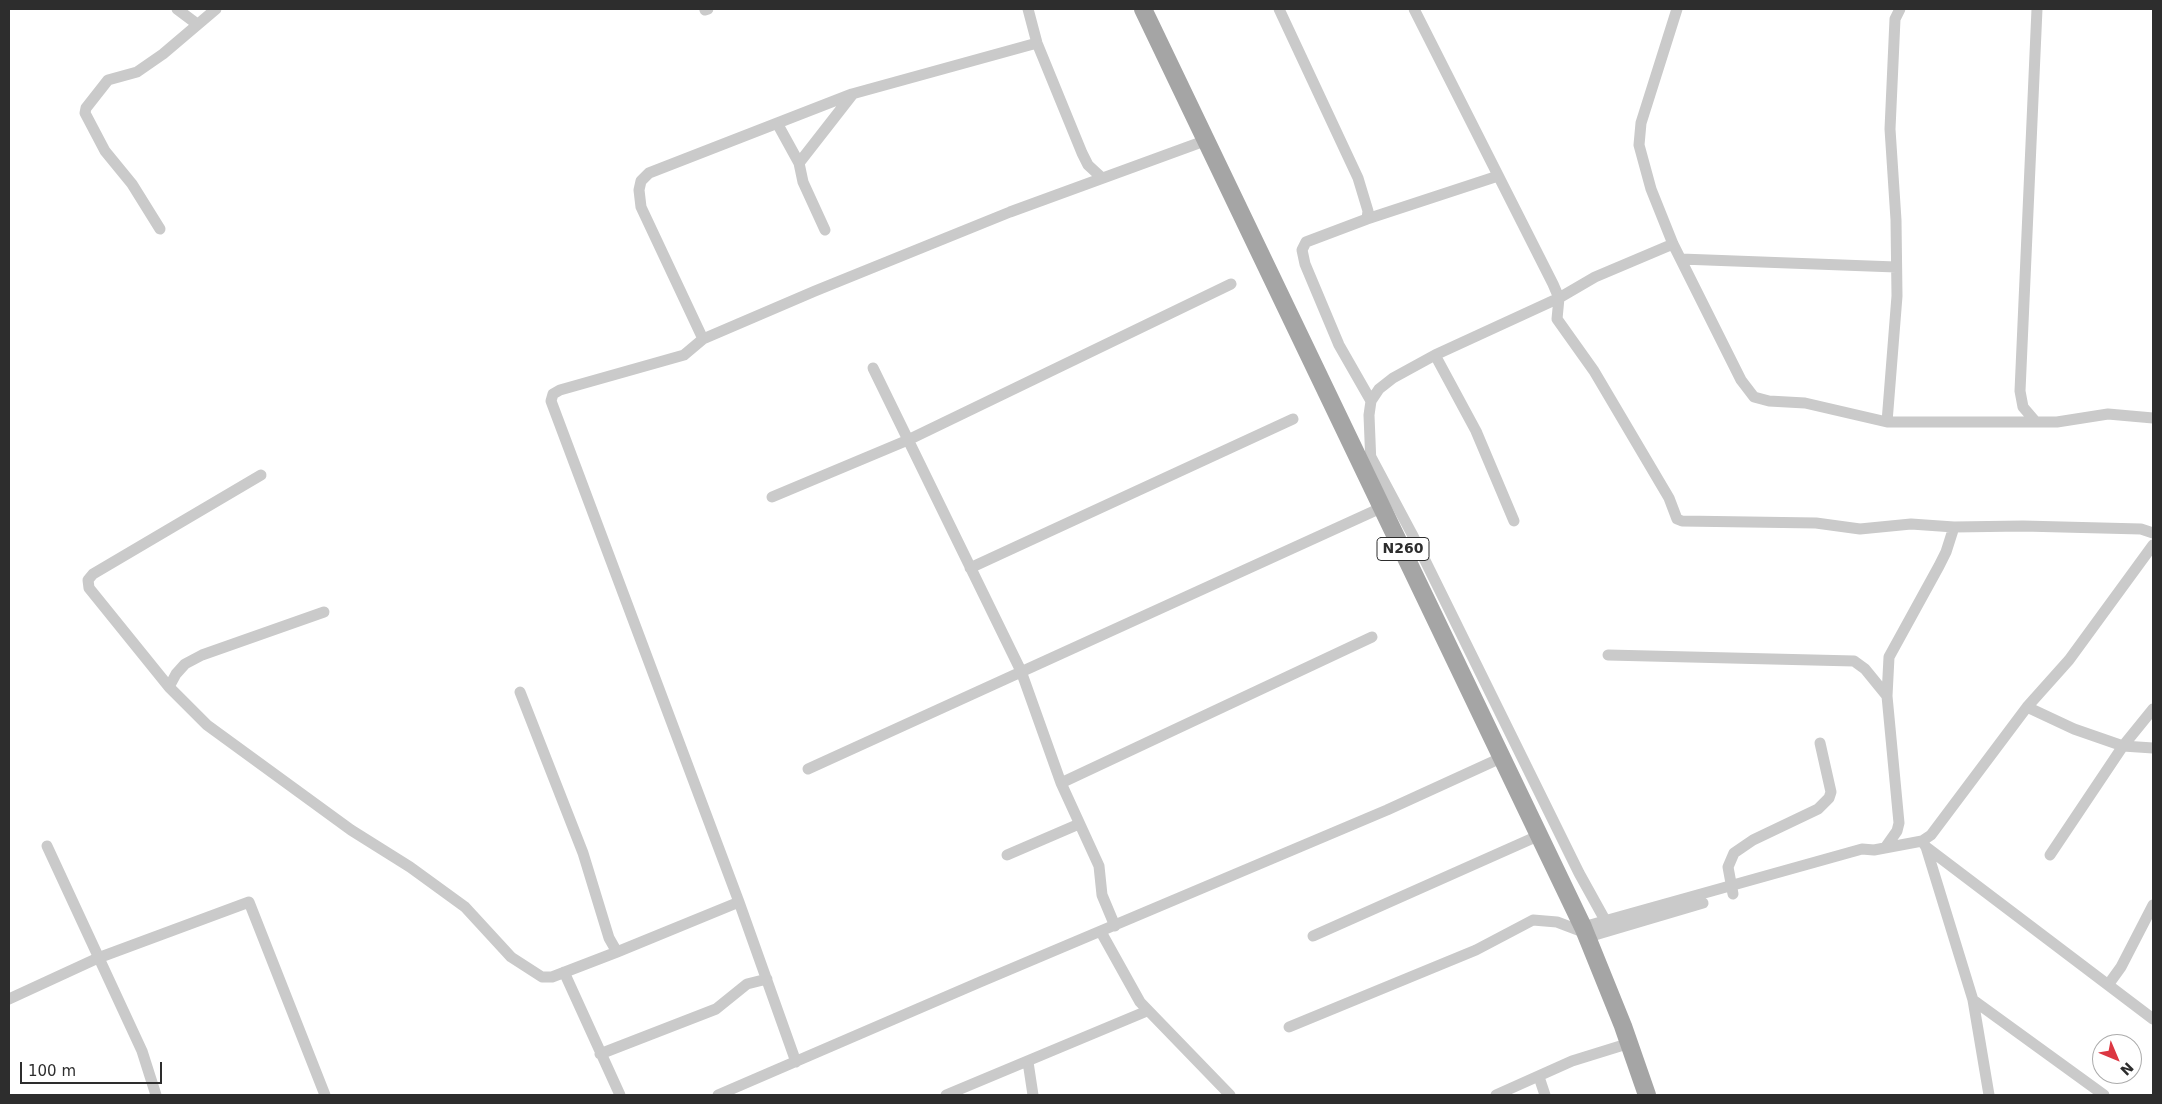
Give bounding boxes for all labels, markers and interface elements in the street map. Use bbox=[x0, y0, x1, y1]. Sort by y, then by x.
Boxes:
road number: N260 bbox=[1377, 538, 1429, 560]
north arrow bbox=[2092, 1034, 2142, 1084]
scale bar bbox=[22, 1052, 165, 1084]
text: N bbox=[2117, 1059, 2137, 1079]
text: 100 m bbox=[28, 1062, 76, 1080]

